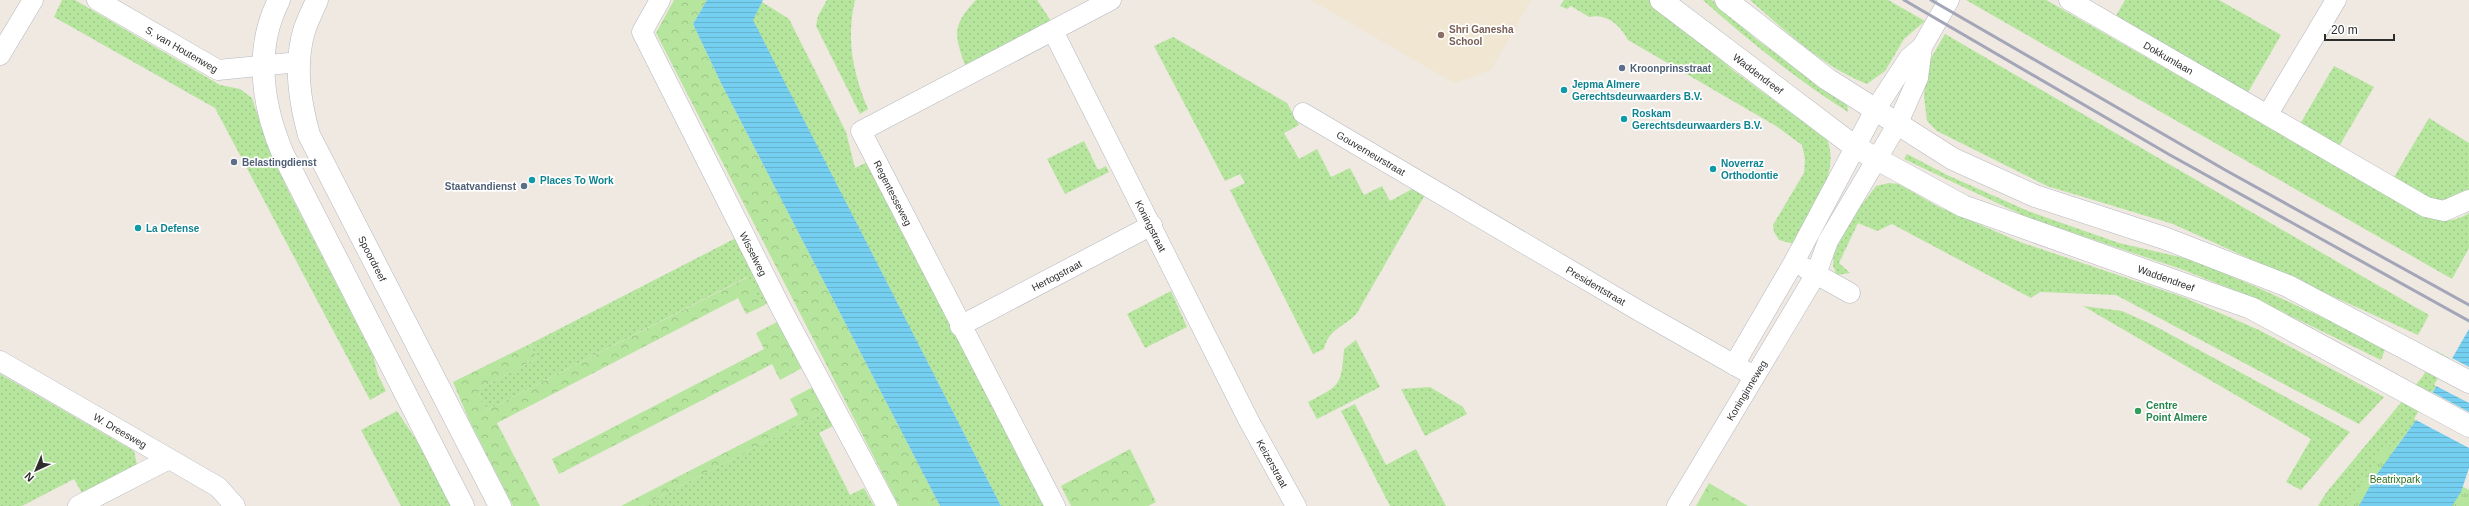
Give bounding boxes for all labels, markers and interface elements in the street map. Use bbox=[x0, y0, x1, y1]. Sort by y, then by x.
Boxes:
scale bar bbox=[2325, 16, 2394, 42]
text: 20 m bbox=[2331, 23, 2358, 37]
street label: S. van Houtenweg bbox=[143, 24, 220, 75]
place label: Shri Ganesha School bbox=[1449, 24, 1514, 47]
marker: Shri Ganesha School bbox=[1436, 30, 1446, 40]
street label: Dokkumlaan bbox=[2141, 39, 2195, 77]
street label: Waddendreef bbox=[1731, 52, 1785, 97]
marker: Kroonprinsstraat bbox=[1617, 63, 1627, 73]
place label: Kroonprinsstraat bbox=[1630, 63, 1712, 74]
place label: Jepma Almere Gerechtsdeurwaarders B.V. bbox=[1572, 79, 1702, 102]
marker: Jepma Almere Gerechtsdeurwaarders B.V. bbox=[1559, 85, 1569, 95]
place label: Roskam Gerechtsdeurwaarders B.V. bbox=[1632, 108, 1762, 131]
marker: Roskam Gerechtsdeurwaarders B.V. bbox=[1619, 114, 1629, 124]
street label: Gouverneurstraat bbox=[1334, 129, 1407, 178]
marker: Belastingdienst bbox=[229, 157, 239, 167]
place label: Belastingdienst bbox=[242, 157, 317, 168]
place label: Noverraz Orthodontie bbox=[1721, 158, 1779, 181]
street label: Regentesseweg bbox=[871, 159, 914, 228]
marker: Noverraz Orthodontie bbox=[1708, 164, 1718, 174]
marker: Places To Work bbox=[527, 175, 537, 185]
place label: Places To Work bbox=[540, 175, 614, 186]
place label: Staatvandienst bbox=[445, 181, 517, 192]
marker: Staatvandienst bbox=[519, 181, 529, 191]
street label: Koningstraat bbox=[1133, 198, 1168, 254]
marker: La Defense bbox=[133, 223, 143, 233]
place label: La Defense bbox=[146, 223, 200, 234]
street label: Wisselweg bbox=[738, 230, 769, 278]
street label: Spoordreef bbox=[356, 234, 388, 283]
street label: Hertogstraat bbox=[1030, 258, 1084, 293]
street label: Waddendreef bbox=[2136, 263, 2196, 294]
street label: Presidentstraat bbox=[1564, 264, 1628, 308]
street label: Koninginneweg bbox=[1725, 358, 1769, 423]
place label: Centre Point Almere bbox=[2146, 400, 2208, 423]
marker: Centre Point Almere bbox=[2133, 406, 2143, 416]
street label: W. Dreesweg bbox=[92, 411, 149, 451]
street label: Keizerstraat bbox=[1254, 438, 1290, 490]
north arrow bbox=[16, 450, 56, 490]
text: N bbox=[22, 470, 36, 484]
park label: Beatrixpark bbox=[2370, 474, 2421, 485]

